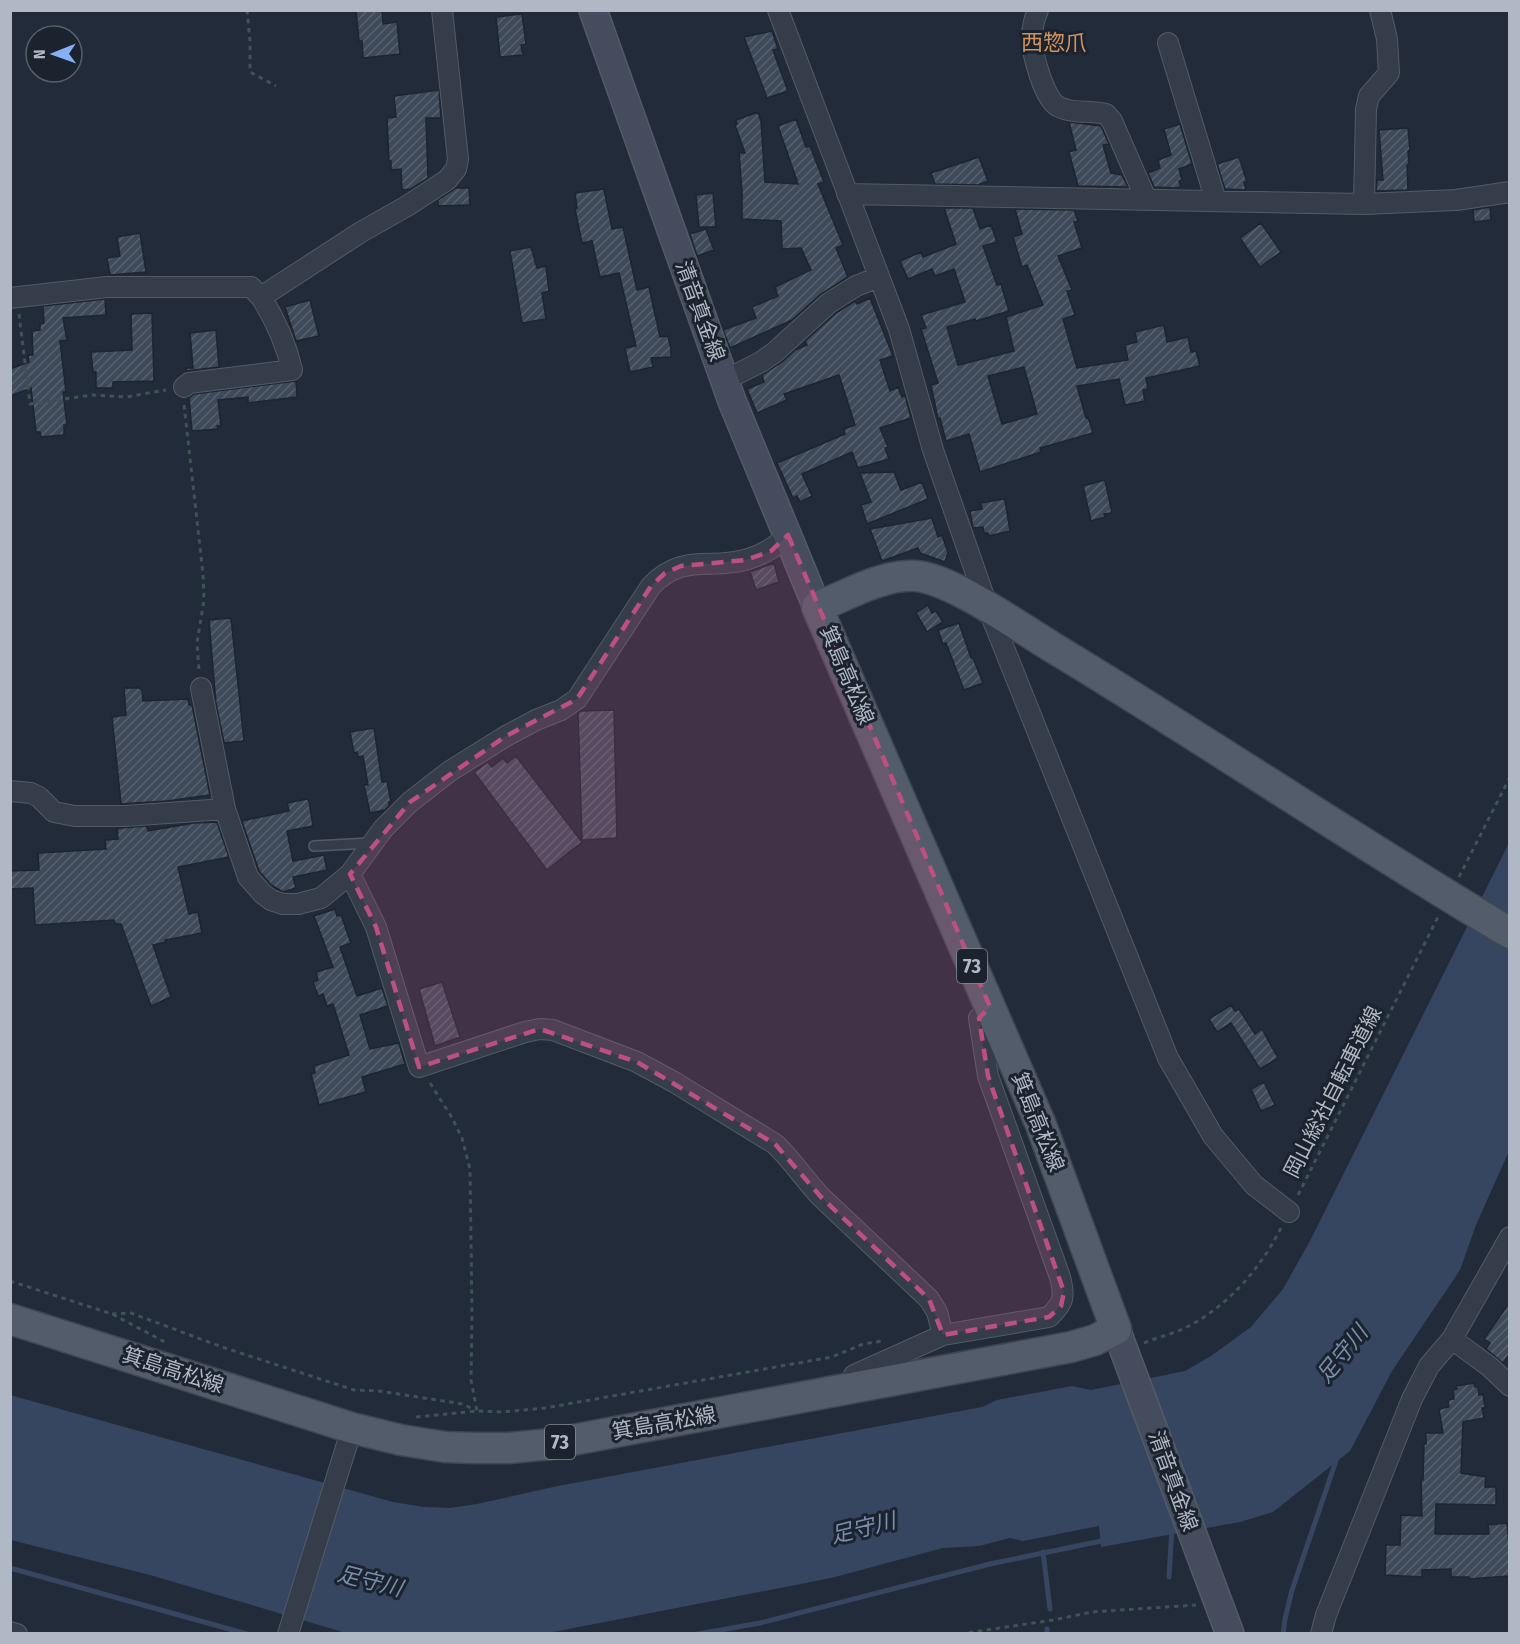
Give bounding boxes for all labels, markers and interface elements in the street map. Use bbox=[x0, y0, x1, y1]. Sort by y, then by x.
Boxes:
north arrow bbox=[24, 24, 84, 84]
district label: 西惣爪 bbox=[1021, 29, 1087, 56]
text: N bbox=[30, 49, 49, 59]
street label: 清音真金線 bbox=[670, 257, 730, 365]
street label: 箕島高松線 bbox=[815, 622, 879, 728]
road number: 73 bbox=[957, 949, 987, 983]
street label: 岡山総社自転車道線 bbox=[1279, 1002, 1387, 1182]
street label: 箕島高松線 bbox=[1006, 1068, 1070, 1176]
water label: 足守川 bbox=[1311, 1318, 1375, 1388]
street label: 箕島高松線 bbox=[119, 1341, 227, 1399]
street label: 箕島高松線 bbox=[610, 1401, 718, 1445]
road number: 73 bbox=[545, 1425, 575, 1459]
street label: 清音真金線 bbox=[1143, 1427, 1203, 1535]
water label: 足守川 bbox=[828, 1506, 900, 1549]
water label: 足守川 bbox=[335, 1560, 407, 1603]

